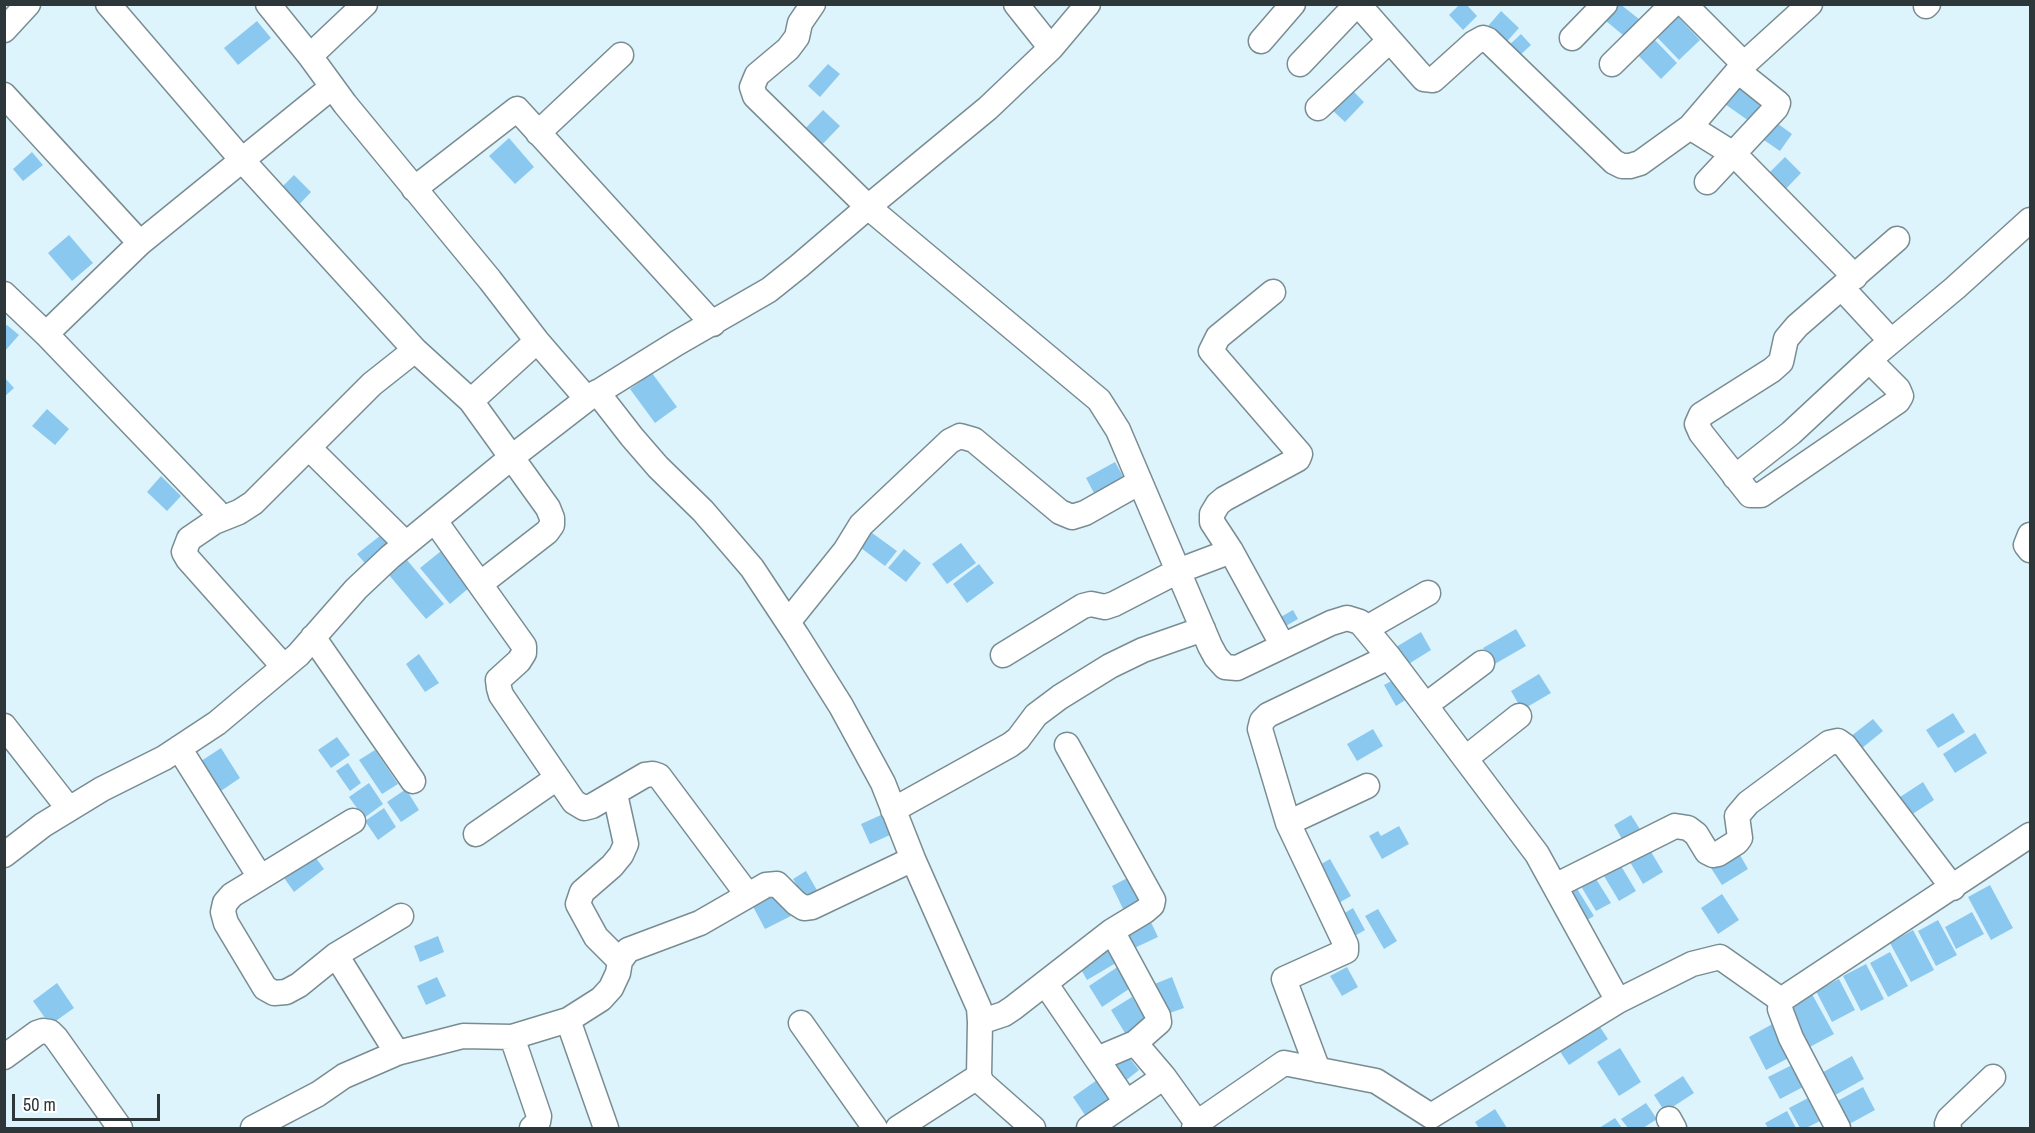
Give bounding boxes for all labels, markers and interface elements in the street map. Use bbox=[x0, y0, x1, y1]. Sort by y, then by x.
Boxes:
scale bar bbox=[15, 1082, 164, 1120]
text: 50 m bbox=[23, 1092, 56, 1117]

